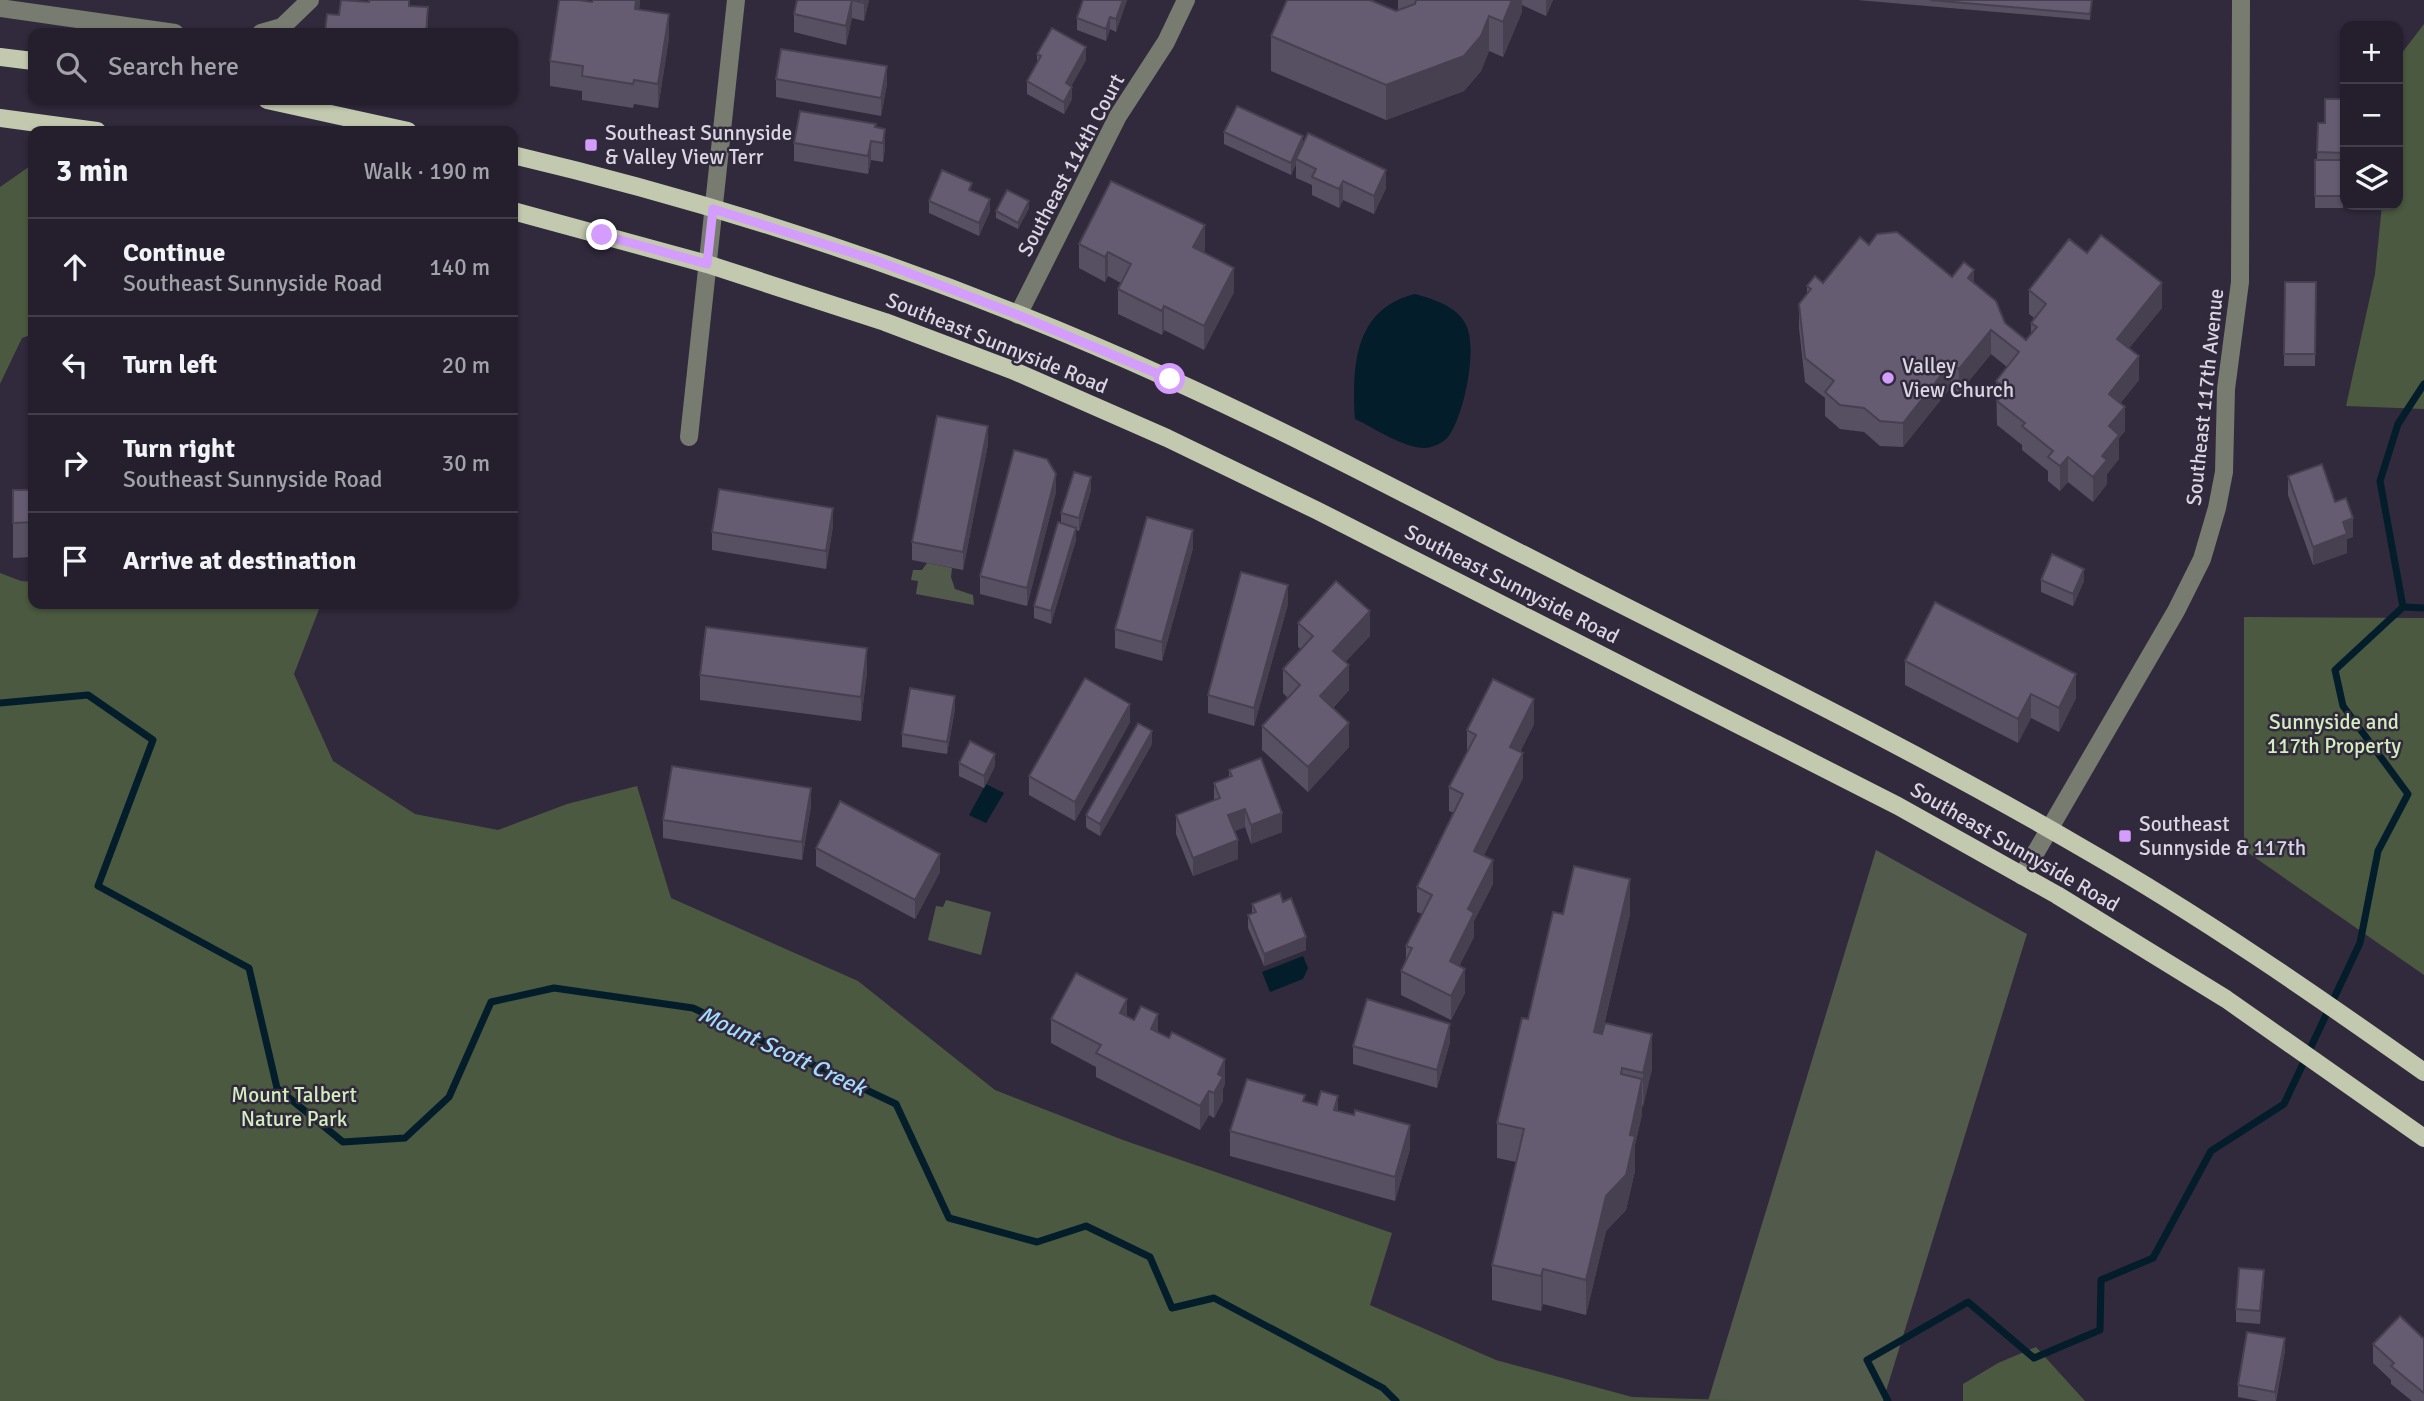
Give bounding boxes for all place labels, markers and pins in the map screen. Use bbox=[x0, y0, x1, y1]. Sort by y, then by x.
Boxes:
place label: Southeast Sunnyside & Valley View Terr bbox=[605, 120, 792, 170]
marker: Southeast Sunnyside & Valley View Terr bbox=[583, 137, 599, 153]
place label: Valley View Church bbox=[1902, 353, 2014, 403]
marker: Valley View Church bbox=[1880, 370, 1896, 386]
place label: Southeast Sunnyside & 117th bbox=[2139, 811, 2306, 861]
marker: Southeast Sunnyside & 117th bbox=[2117, 828, 2133, 844]

